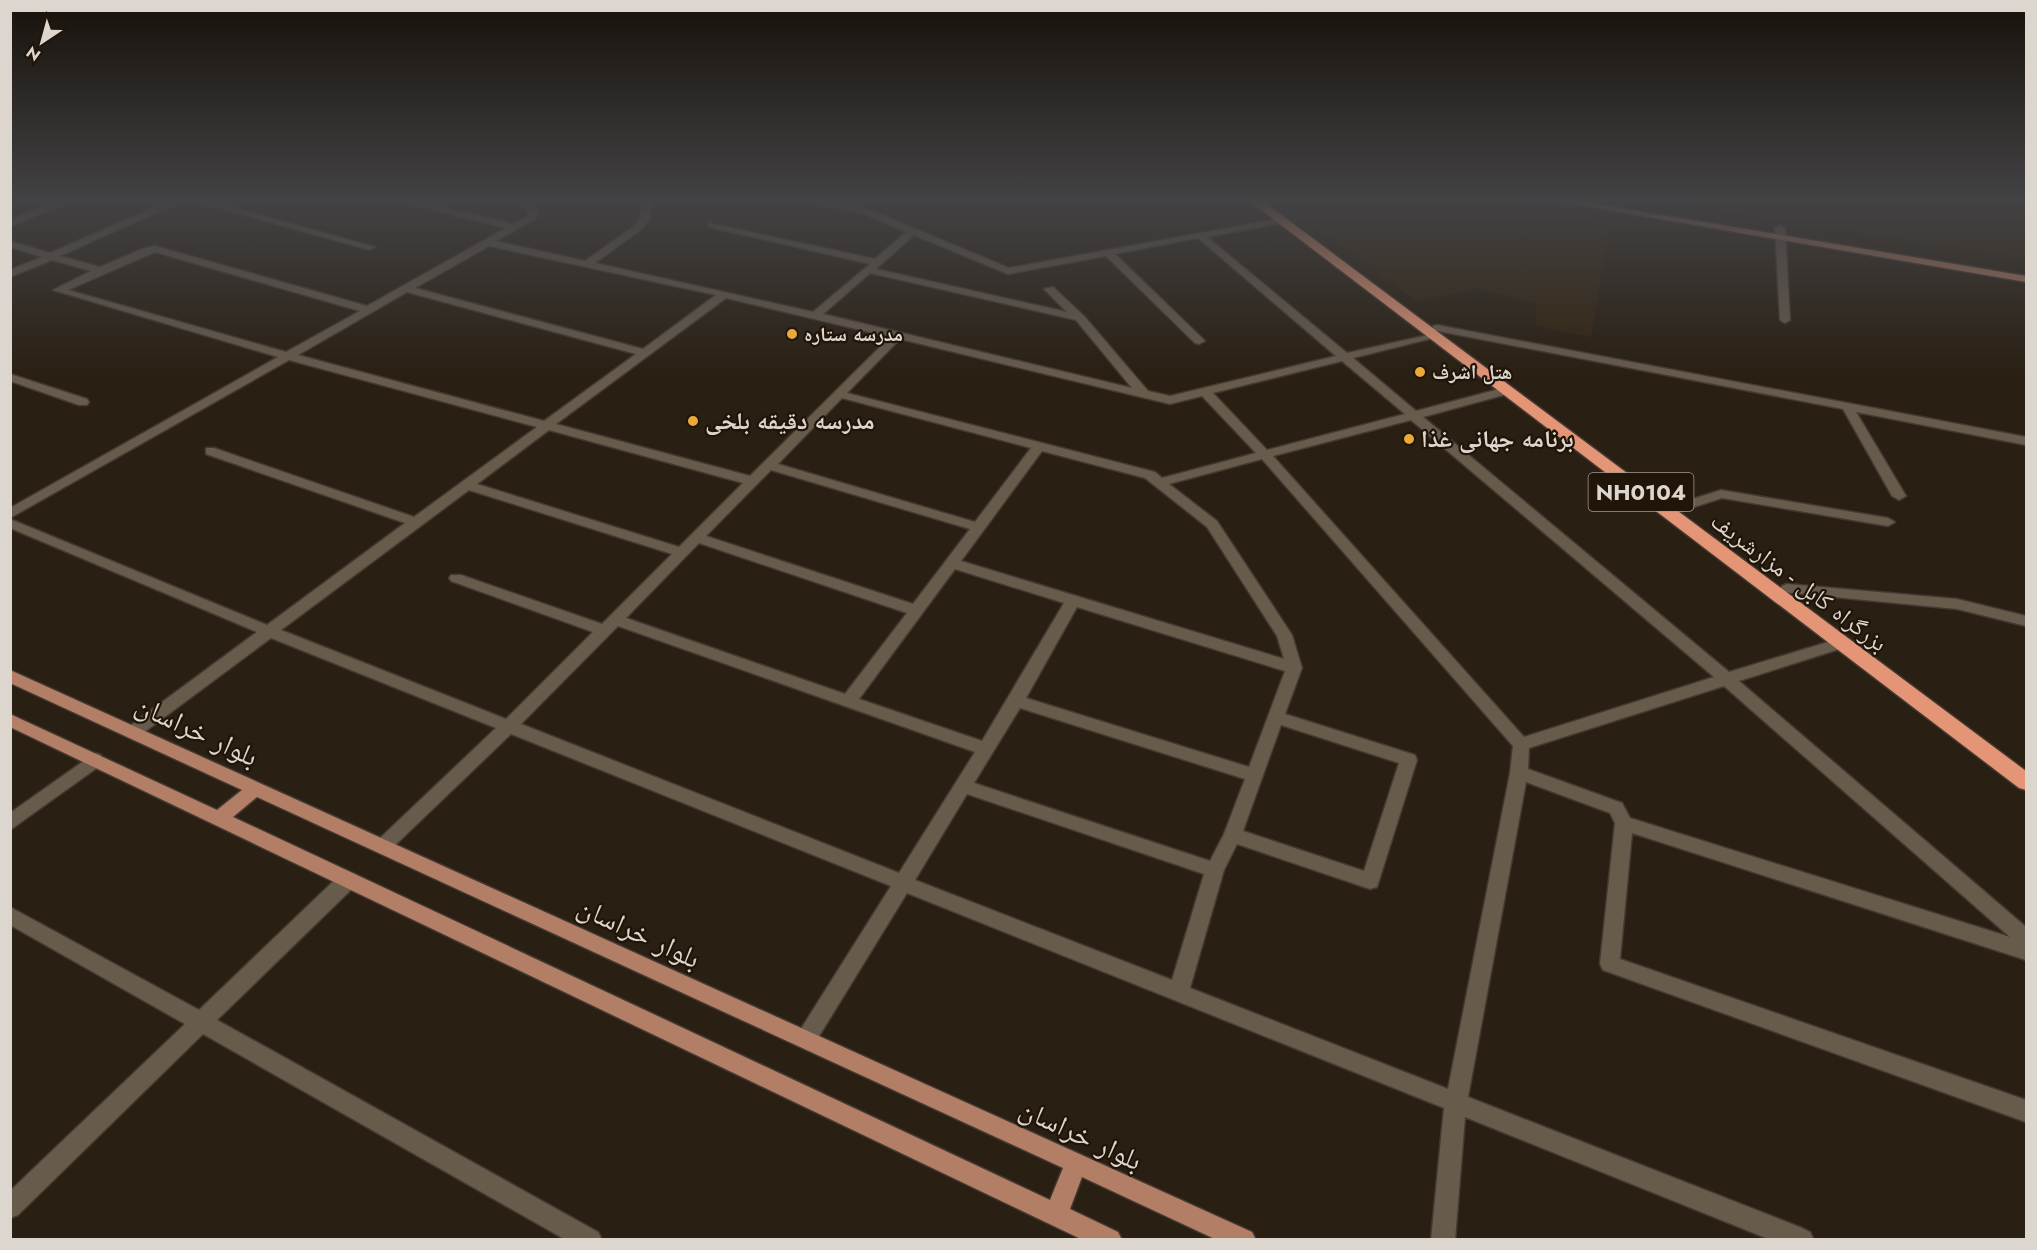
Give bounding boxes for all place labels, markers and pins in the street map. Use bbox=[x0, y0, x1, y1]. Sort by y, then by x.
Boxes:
place label: مدرسه ستاره bbox=[804, 320, 903, 349]
marker: مدرسه ستاره bbox=[785, 327, 799, 341]
place label: هتل اشرف bbox=[1432, 358, 1512, 387]
marker: هتل اشرف bbox=[1413, 365, 1427, 379]
place label: مدرسه دقيقه بلخى bbox=[705, 403, 875, 438]
marker: مدرسه دقيقه بلخى bbox=[686, 414, 700, 428]
place label: برنامه جهانی غذا bbox=[1421, 421, 1574, 456]
marker: برنامه جهانی غذا bbox=[1402, 432, 1416, 446]

